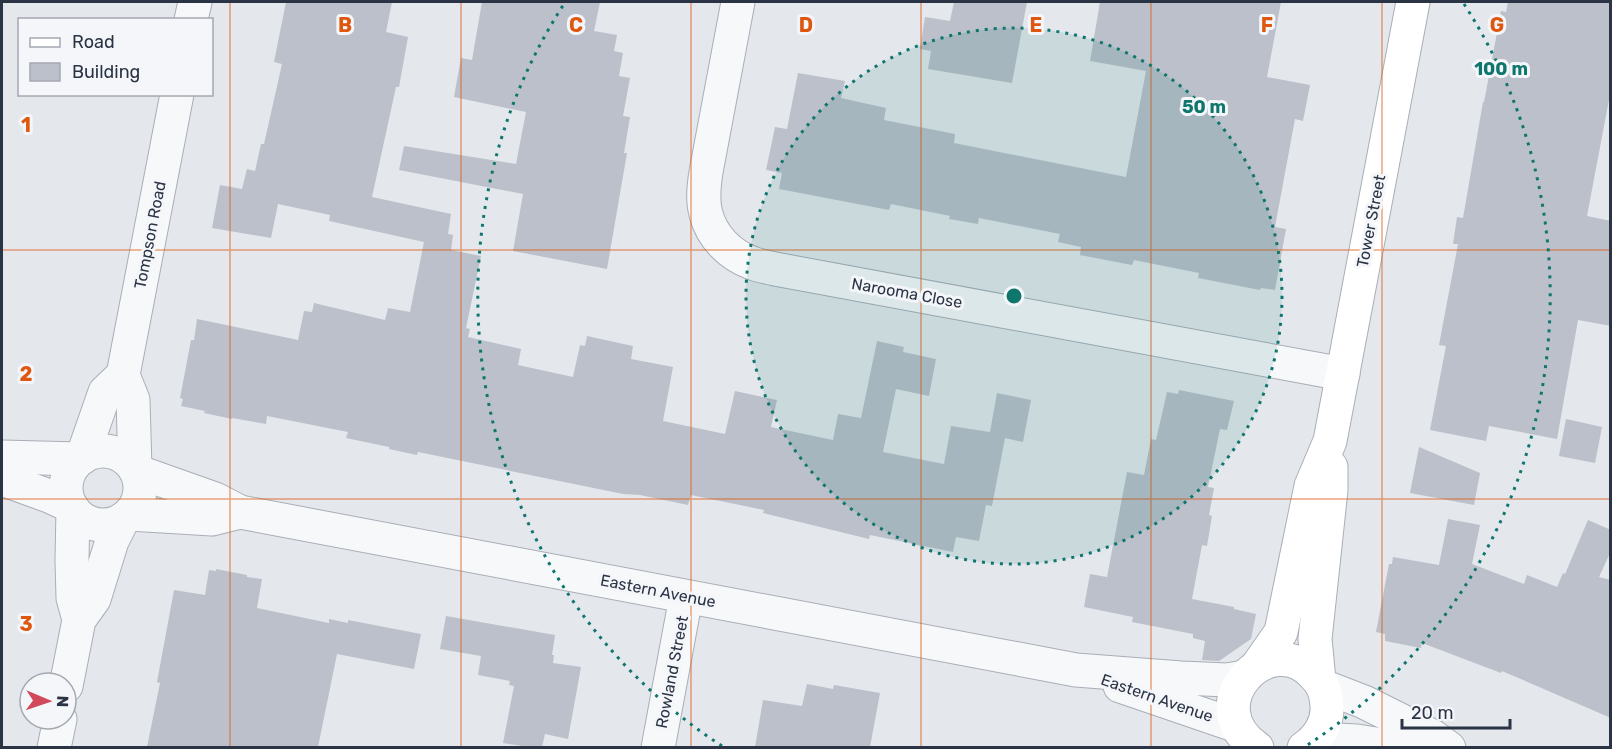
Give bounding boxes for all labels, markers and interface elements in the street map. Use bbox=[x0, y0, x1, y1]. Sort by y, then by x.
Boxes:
text: B bbox=[338, 13, 352, 37]
text: C bbox=[569, 13, 583, 37]
text: D bbox=[799, 13, 813, 37]
text: E bbox=[1030, 13, 1042, 37]
text: F bbox=[1261, 13, 1273, 37]
text: G bbox=[1490, 13, 1504, 37]
legend bbox=[18, 18, 213, 96]
text: Road bbox=[72, 31, 115, 53]
text: 100 m bbox=[1474, 58, 1528, 80]
text: Building bbox=[72, 61, 140, 83]
text: 50 m bbox=[1182, 96, 1226, 118]
text: 1 bbox=[21, 113, 31, 137]
street label: Tower Street bbox=[1353, 173, 1389, 269]
street label: Tompson Road bbox=[130, 179, 170, 291]
street label: Narooma Close bbox=[850, 274, 964, 312]
centre of rings bbox=[1004, 286, 1024, 306]
text: 2 bbox=[20, 362, 33, 386]
street label: Eastern Avenue bbox=[599, 570, 717, 612]
text: 3 bbox=[19, 612, 33, 636]
street label: Rowland Street bbox=[652, 614, 692, 730]
street label: Eastern Avenue bbox=[1098, 670, 1216, 726]
north arrow bbox=[18, 671, 78, 731]
scale bar bbox=[1402, 692, 1510, 730]
text: N bbox=[53, 695, 72, 708]
text: 20 m bbox=[1411, 702, 1453, 724]

